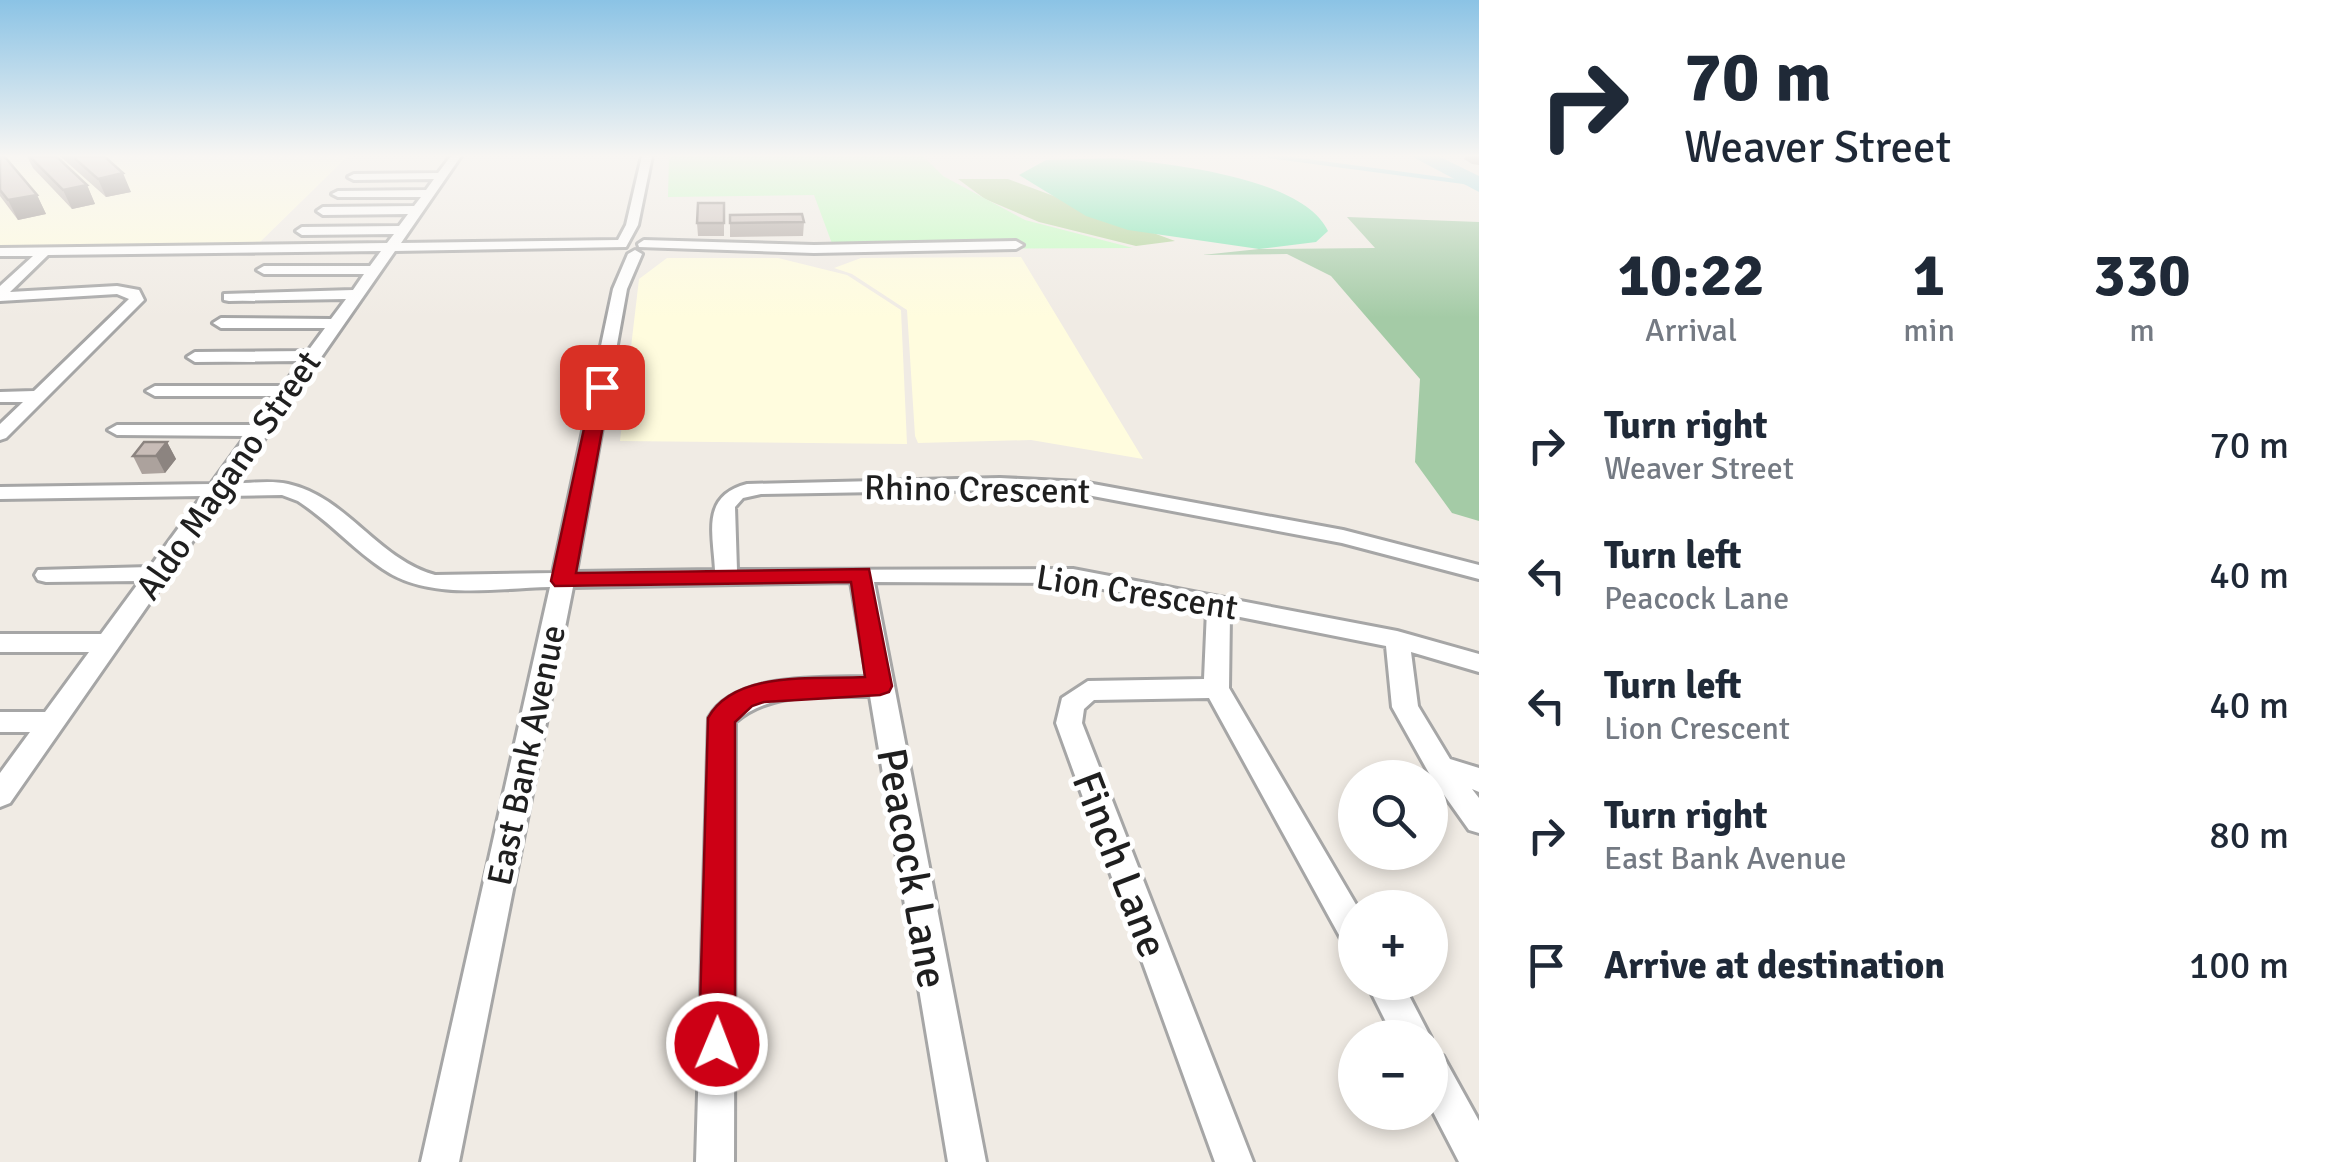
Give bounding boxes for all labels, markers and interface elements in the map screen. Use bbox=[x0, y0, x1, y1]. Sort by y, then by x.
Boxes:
text: 70 m bbox=[1684, 34, 1832, 120]
icon: right bbox=[1519, 40, 1649, 170]
text: Weaver Street bbox=[1684, 120, 1951, 175]
text: 10:22 bbox=[1617, 239, 1765, 313]
text: 1 bbox=[1913, 239, 1945, 313]
text: 330 bbox=[2093, 239, 2191, 313]
text: Arrival bbox=[1645, 311, 1737, 350]
text: min bbox=[1903, 311, 1955, 350]
text: m bbox=[2129, 311, 2155, 350]
street label: Aldo Magano Street bbox=[127, 343, 330, 608]
pin bbox=[560, 345, 645, 430]
icon: arrive bbox=[575, 360, 630, 415]
text: Turn right bbox=[1604, 402, 1768, 449]
icon: right bbox=[1519, 418, 1574, 473]
text: 70 m bbox=[2209, 422, 2289, 469]
text: Weaver Street bbox=[1604, 449, 1794, 488]
street label: Rhino Crescent bbox=[864, 466, 1090, 513]
text: Turn left bbox=[1604, 532, 1742, 579]
icon: left bbox=[1519, 548, 1574, 603]
text: 40 m bbox=[2209, 552, 2289, 599]
street label: Lion Crescent bbox=[1033, 555, 1241, 630]
text: Peacock Lane bbox=[1604, 579, 1789, 618]
street label: East Bank Avenue bbox=[478, 621, 575, 889]
text: Turn left bbox=[1604, 662, 1742, 709]
icon: left bbox=[1519, 678, 1574, 733]
text: 40 m bbox=[2209, 682, 2289, 729]
text: Lion Crescent bbox=[1604, 709, 1790, 748]
street label: Peacock Lane bbox=[865, 744, 958, 992]
map controls bbox=[1338, 760, 1448, 1130]
button: search bbox=[1338, 760, 1448, 870]
street label: Finch Lane bbox=[1061, 764, 1178, 965]
text: Turn right bbox=[1604, 792, 1768, 839]
icon: right bbox=[1519, 808, 1574, 863]
text: 80 m bbox=[2209, 812, 2289, 859]
text: East Bank Avenue bbox=[1604, 839, 1847, 878]
button: + bbox=[1338, 890, 1448, 1000]
icon: arrive bbox=[1519, 938, 1574, 993]
text: Arrive at destination bbox=[1604, 942, 1945, 989]
text: 100 m bbox=[2189, 942, 2289, 989]
position arrow bbox=[665, 992, 769, 1096]
button: − bbox=[1338, 1020, 1448, 1130]

